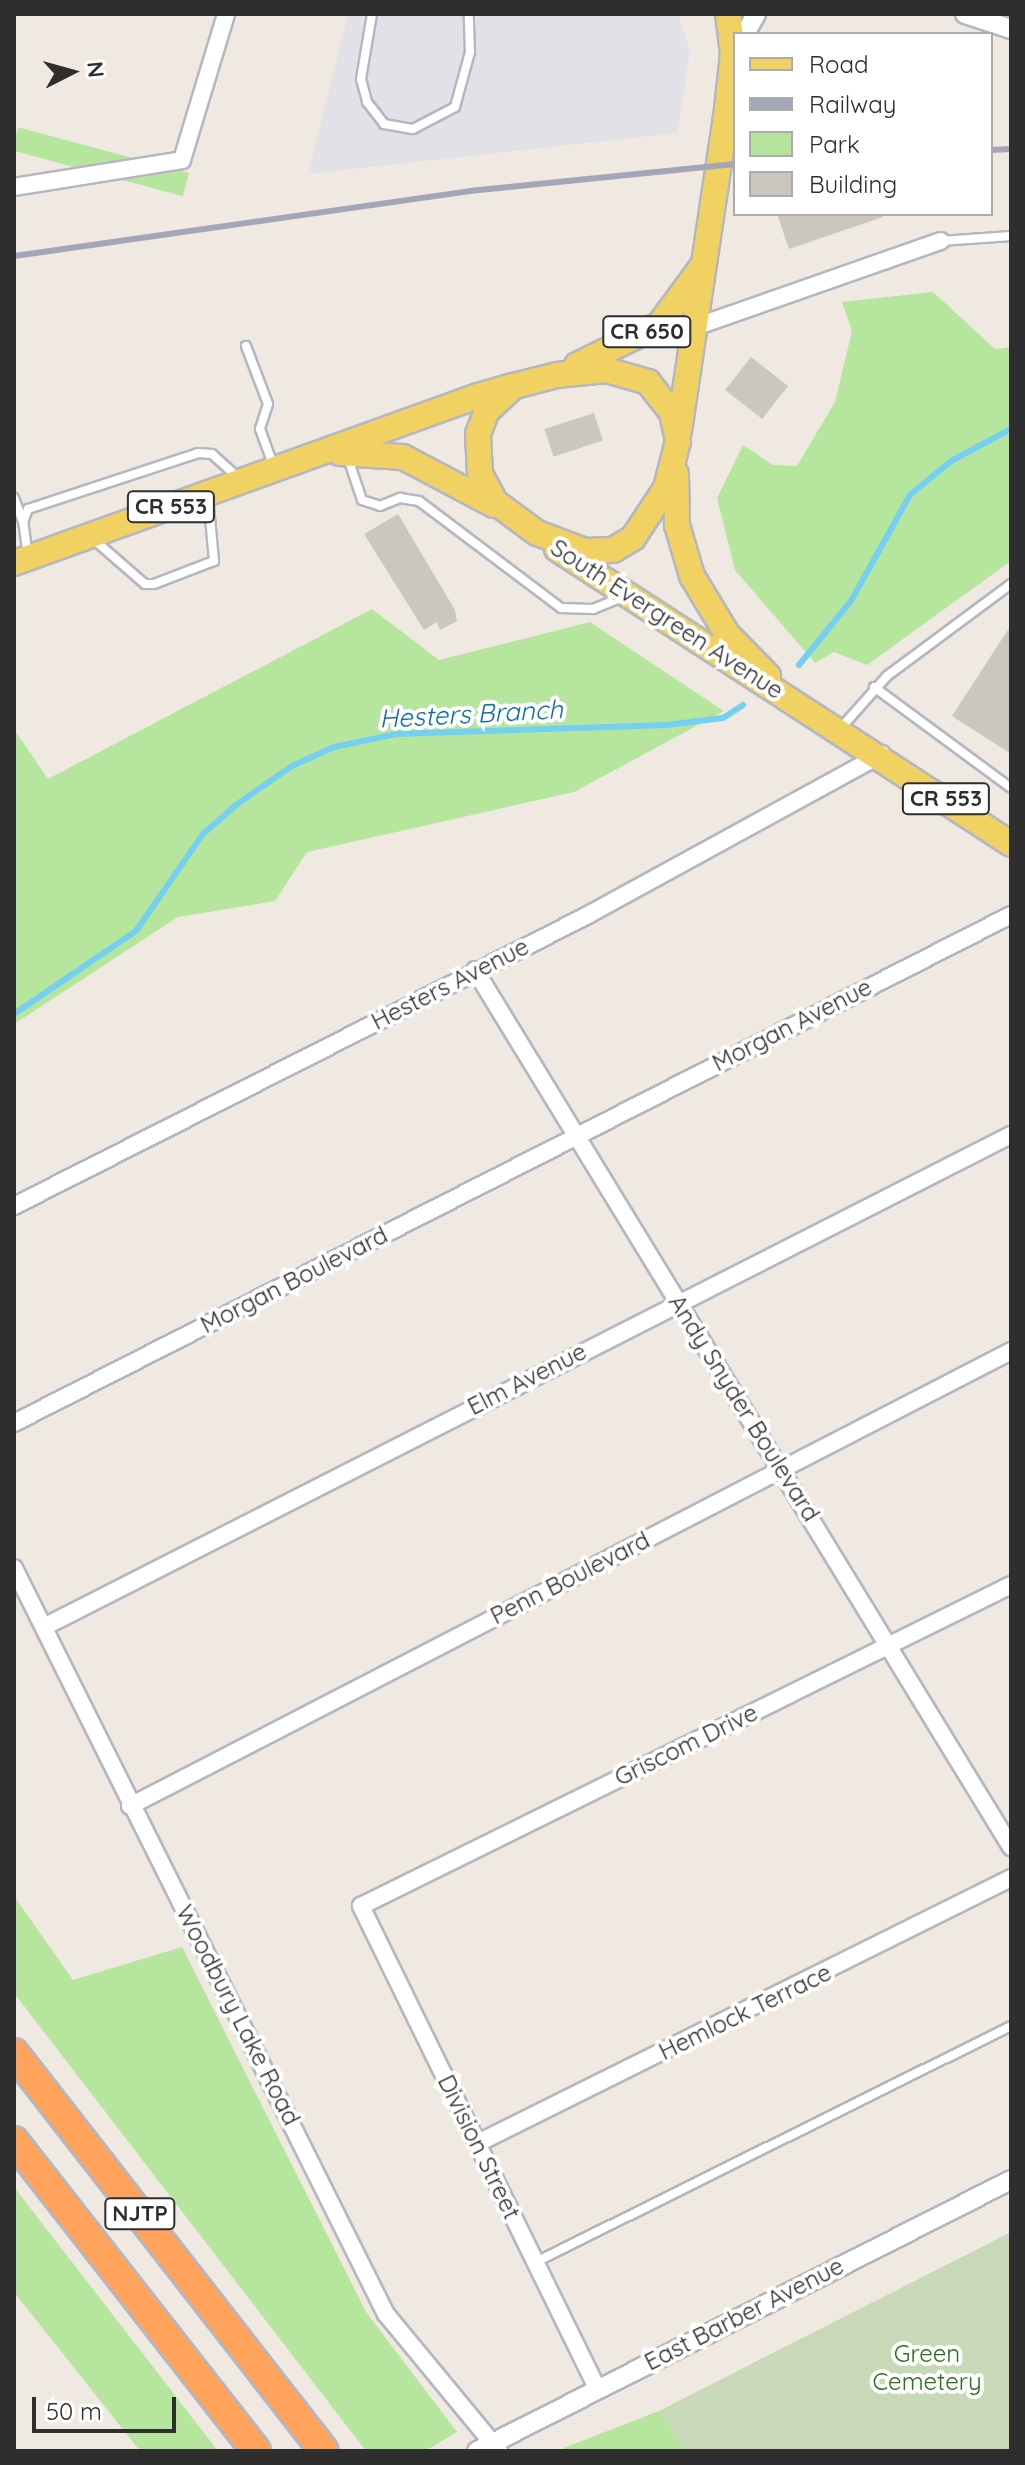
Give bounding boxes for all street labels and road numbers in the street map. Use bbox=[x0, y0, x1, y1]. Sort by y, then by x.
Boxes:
road number: CR 650 bbox=[601, 314, 693, 350]
road number: CR 553 bbox=[125, 489, 217, 525]
street label: South Evergreen Avenue bbox=[545, 533, 789, 705]
road number: CR 553 bbox=[900, 781, 992, 817]
street label: Hesters Avenue bbox=[366, 932, 534, 1036]
street label: Morgan Avenue bbox=[707, 972, 877, 1078]
street label: Morgan Boulevard bbox=[196, 1220, 392, 1340]
street label: Andy Snyder Boulevard bbox=[662, 1289, 826, 1527]
street label: Elm Avenue bbox=[463, 1337, 591, 1421]
street label: Penn Boulevard bbox=[486, 1525, 654, 1631]
street label: Griscom Drive bbox=[610, 1698, 762, 1792]
street label: Woodbury Lake Road bbox=[170, 1900, 306, 2130]
street label: Hemlock Terrace bbox=[654, 1958, 836, 2066]
street label: Division Street bbox=[432, 2070, 526, 2224]
road number: NJTP bbox=[104, 2196, 176, 2232]
street label: East Barber Avenue bbox=[640, 2251, 848, 2377]

